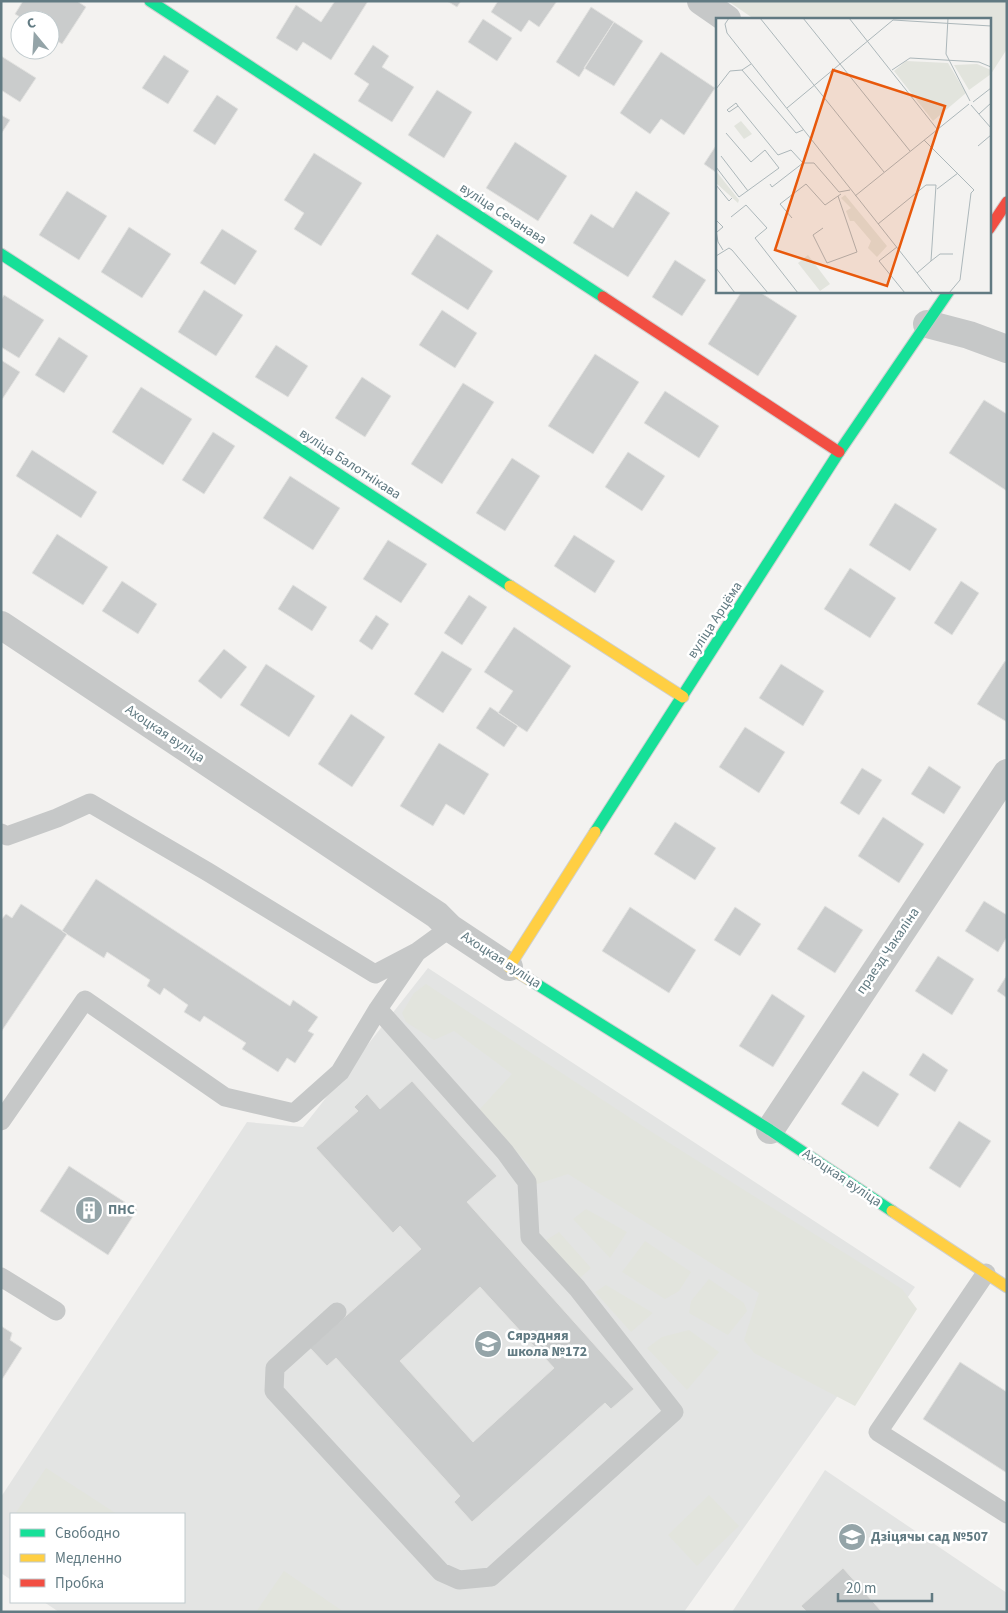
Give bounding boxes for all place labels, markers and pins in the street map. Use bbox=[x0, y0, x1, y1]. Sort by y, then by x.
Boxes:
building icon: ПНС bbox=[74, 1195, 104, 1225]
place label: ПНС bbox=[108, 1200, 135, 1220]
place label: Сярэдняя школа №172 bbox=[507, 1326, 587, 1362]
school or university icon: Сярэдняя школа №172 bbox=[473, 1329, 503, 1359]
school or university icon: Дзіцячы сад №507 bbox=[837, 1522, 867, 1552]
place label: Дзіцячы сад №507 bbox=[871, 1527, 988, 1547]

